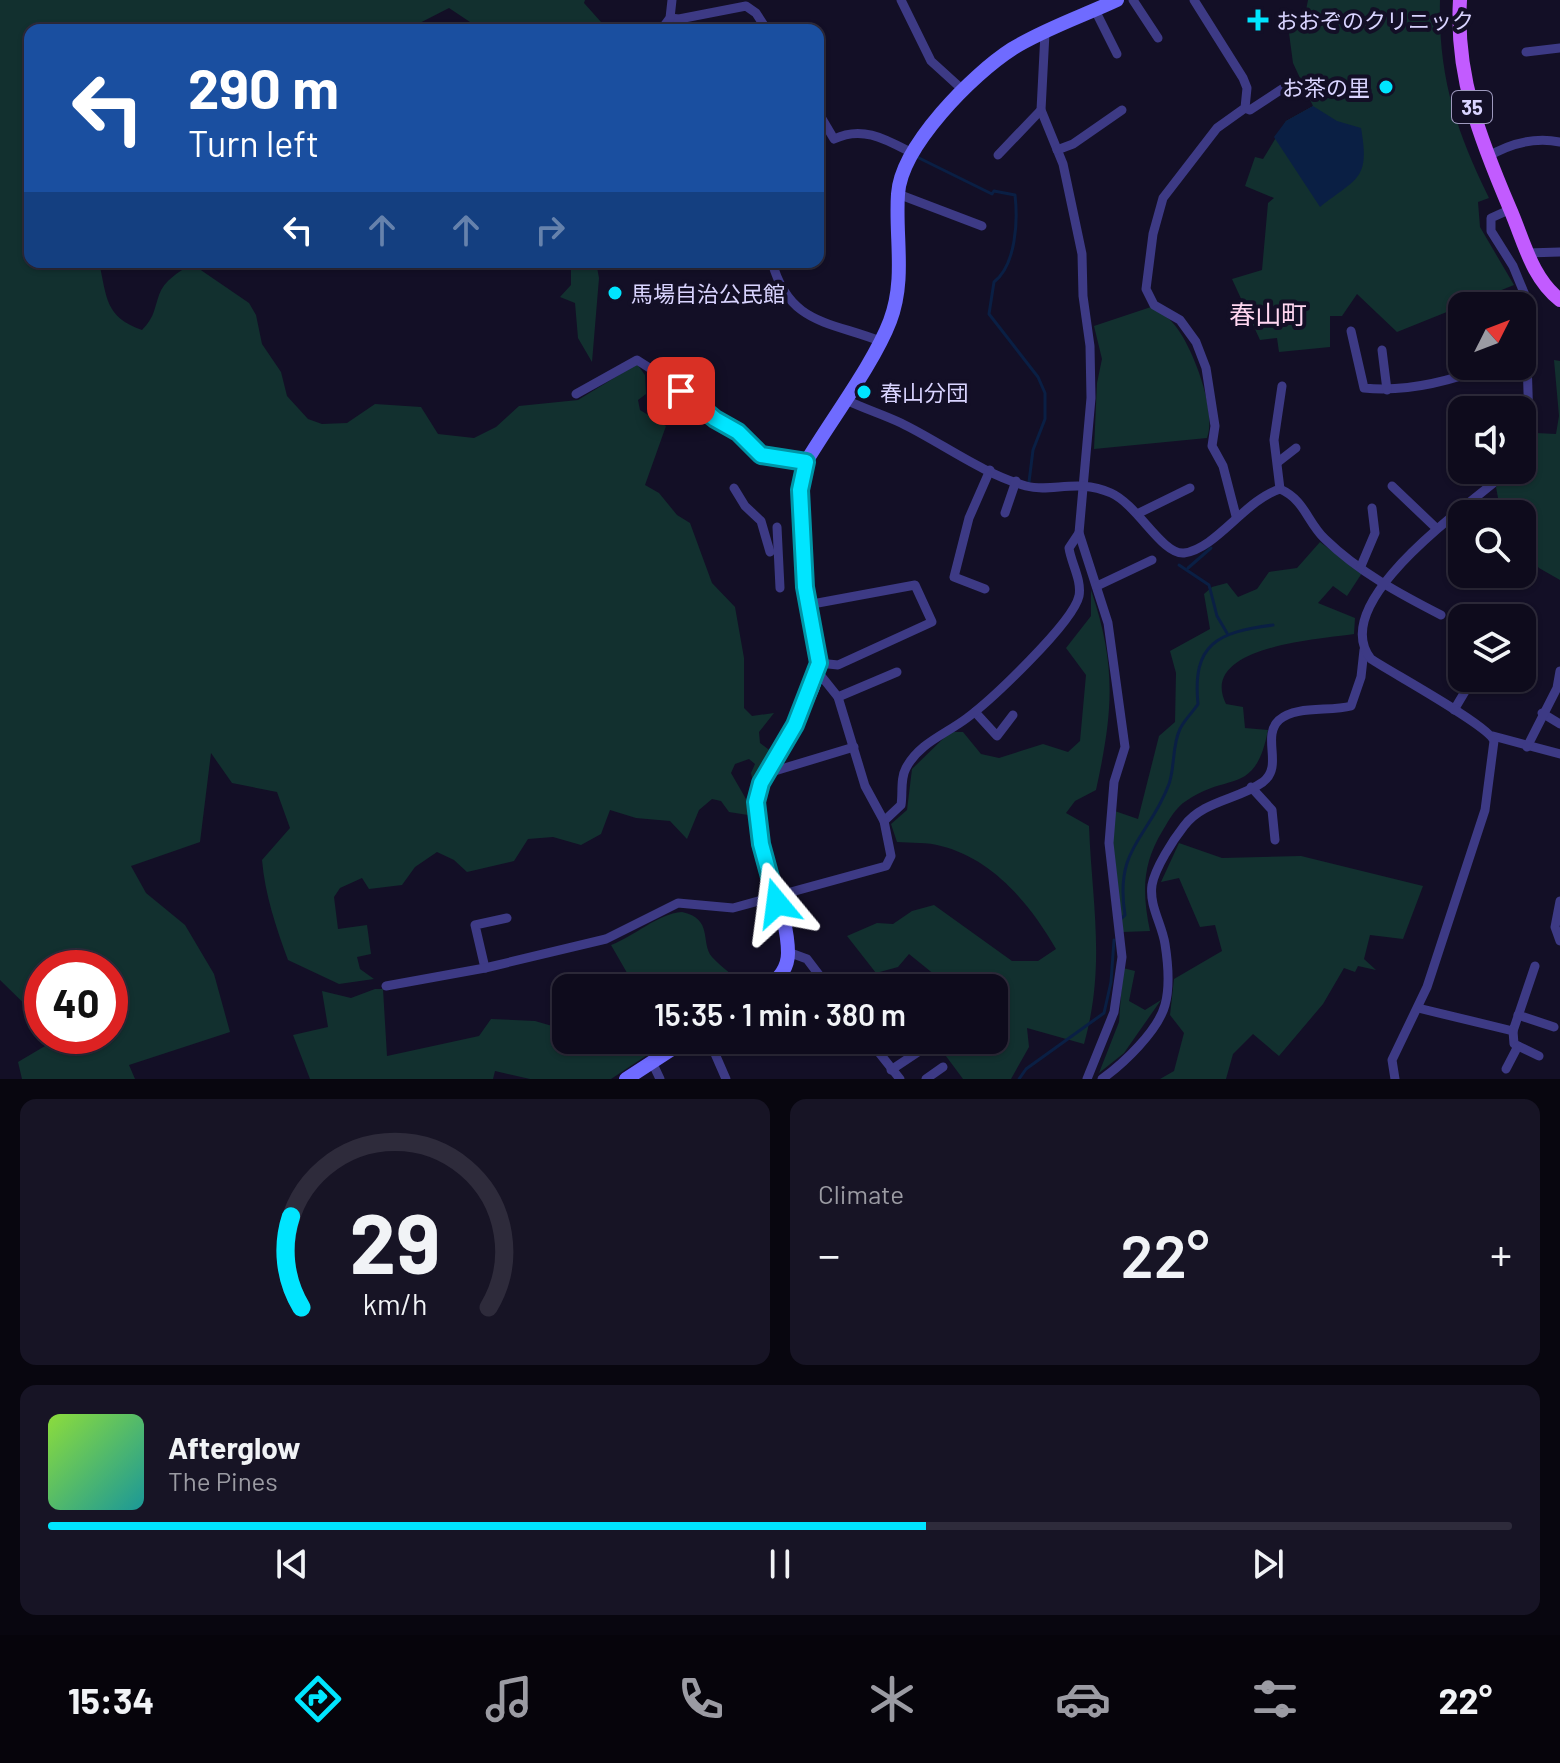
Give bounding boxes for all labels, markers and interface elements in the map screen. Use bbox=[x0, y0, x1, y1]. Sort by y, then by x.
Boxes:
place label: おおぞのクリニック bbox=[1276, 7, 1474, 33]
marker: おおぞのクリニック bbox=[1247, 9, 1269, 31]
text: 290 m bbox=[188, 53, 339, 120]
icon: left bbox=[56, 56, 160, 160]
place label: お茶の里 bbox=[1282, 74, 1370, 100]
marker: お茶の里 bbox=[1377, 78, 1395, 96]
road number: 35 bbox=[1452, 91, 1492, 123]
text: Turn left bbox=[188, 121, 319, 164]
icon: left bbox=[276, 208, 320, 252]
icon: ahead bbox=[360, 208, 404, 252]
icon: ahead bbox=[444, 208, 488, 252]
icon: right bbox=[528, 208, 572, 252]
place label: 馬場自治公民館 bbox=[631, 280, 785, 306]
marker: 馬場自治公民館 bbox=[606, 284, 624, 302]
north arrow bbox=[1448, 292, 1536, 380]
map controls bbox=[1448, 292, 1536, 692]
district label: 春山町 bbox=[1229, 298, 1307, 329]
pin bbox=[647, 357, 715, 425]
icon: arrive bbox=[659, 369, 703, 413]
place label: 春山分団 bbox=[880, 379, 968, 405]
marker: 春山分団 bbox=[855, 383, 873, 401]
button: sound bbox=[1448, 396, 1536, 484]
button: search bbox=[1448, 500, 1536, 588]
button: layers bbox=[1448, 604, 1536, 692]
position arrow bbox=[735, 861, 819, 945]
speed limit sign: 40 bbox=[24, 950, 128, 1054]
text: 15:35 · 1 min · 380 m bbox=[654, 996, 906, 1032]
text: Climate bbox=[818, 1178, 904, 1209]
text: 29 bbox=[350, 1191, 440, 1291]
text: 22° bbox=[1121, 1218, 1209, 1290]
text: − bbox=[818, 1227, 840, 1280]
text: + bbox=[1490, 1227, 1512, 1280]
text: km/h bbox=[363, 1286, 427, 1321]
text: Afterglow bbox=[168, 1429, 301, 1465]
text: The Pines bbox=[168, 1465, 278, 1496]
icon: previous bbox=[270, 1542, 314, 1586]
icon: pause bbox=[758, 1542, 802, 1586]
icon: next bbox=[1246, 1542, 1290, 1586]
icon: directions bbox=[290, 1671, 346, 1727]
icon: music bbox=[481, 1671, 537, 1727]
icon: phone bbox=[673, 1671, 729, 1727]
icon: climate bbox=[864, 1671, 920, 1727]
icon: car bbox=[1055, 1671, 1111, 1727]
icon: filters bbox=[1247, 1671, 1303, 1727]
text: 15:34 bbox=[68, 1678, 154, 1721]
text: 22° bbox=[1438, 1678, 1492, 1721]

